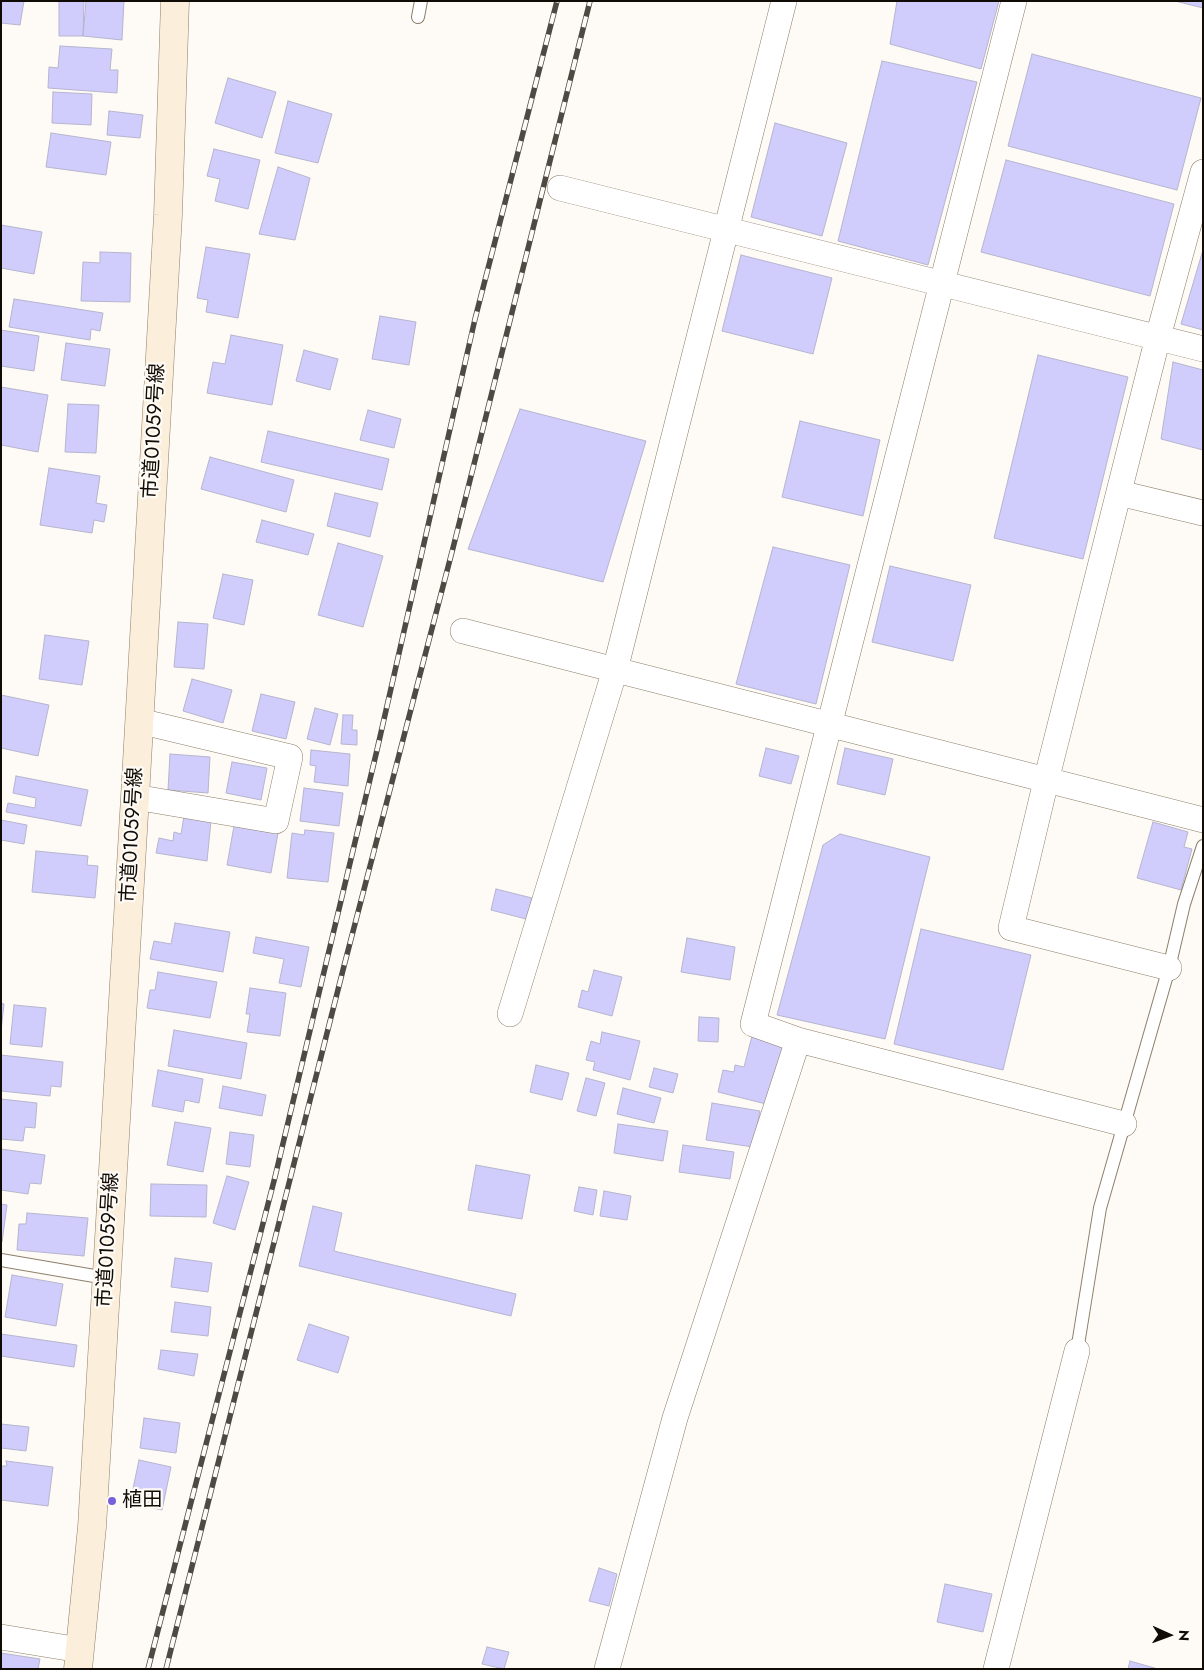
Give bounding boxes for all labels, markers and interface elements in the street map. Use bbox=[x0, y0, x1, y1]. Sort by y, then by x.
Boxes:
street label: 市道01059号線 bbox=[139, 363, 171, 499]
street label: 市道01059号線 bbox=[117, 767, 149, 903]
street label: 市道01059号線 bbox=[93, 1172, 125, 1308]
place label: 植田 bbox=[122, 1489, 162, 1513]
marker: 植田 bbox=[106, 1495, 118, 1507]
north arrow bbox=[1144, 1610, 1194, 1660]
text: N bbox=[1174, 1630, 1194, 1641]

